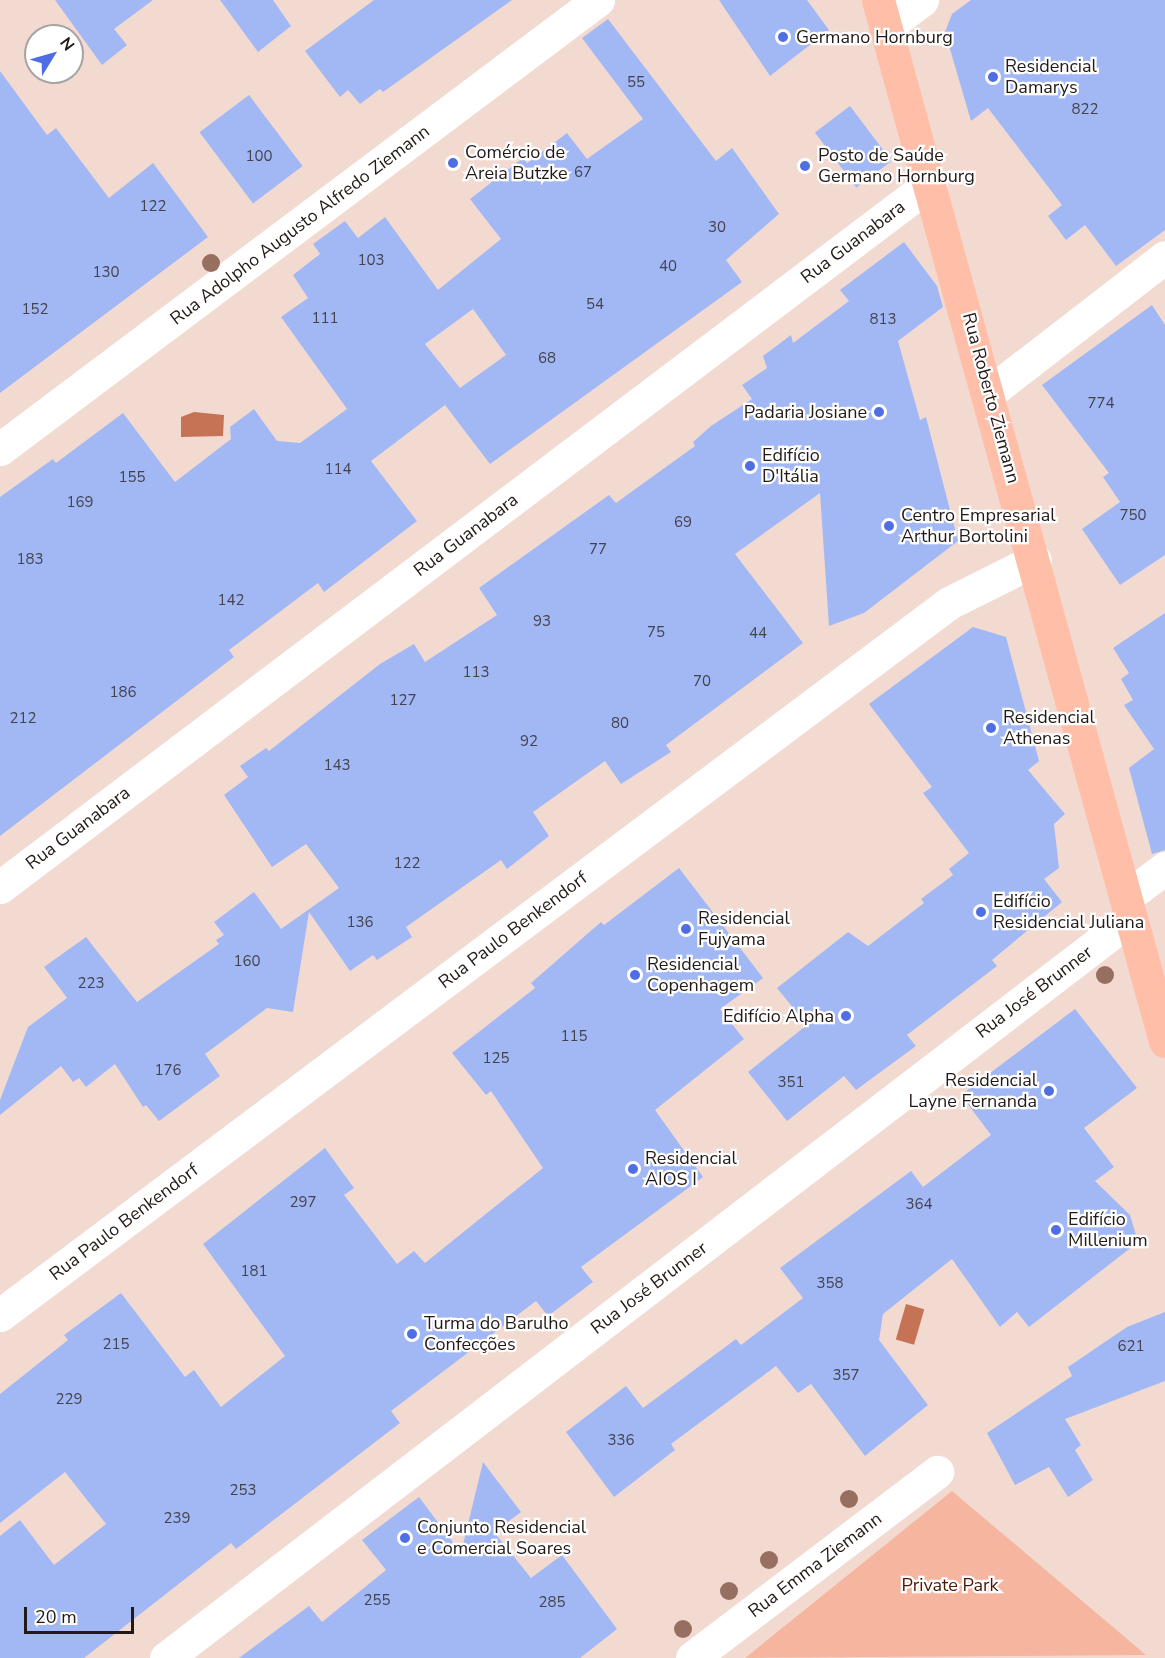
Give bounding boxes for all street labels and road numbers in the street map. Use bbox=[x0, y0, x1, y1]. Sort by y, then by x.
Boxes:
street label: Rua Adolpho Augusto Alfredo Ziemann bbox=[166, 120, 434, 330]
street label: Rua Guanabara bbox=[797, 196, 909, 288]
street label: Rua Roberto Ziemann bbox=[958, 310, 1024, 486]
street label: Rua Guanabara bbox=[410, 489, 522, 581]
street label: Rua Guanabara bbox=[22, 782, 134, 874]
street label: Rua Paulo Benkendorf bbox=[434, 867, 592, 993]
street label: Rua José Brunner bbox=[972, 941, 1096, 1043]
street label: Rua Paulo Benkendorf bbox=[45, 1159, 203, 1285]
street label: Rua José Brunner bbox=[587, 1237, 711, 1339]
street label: Rua Emma Ziemann bbox=[744, 1508, 886, 1622]

